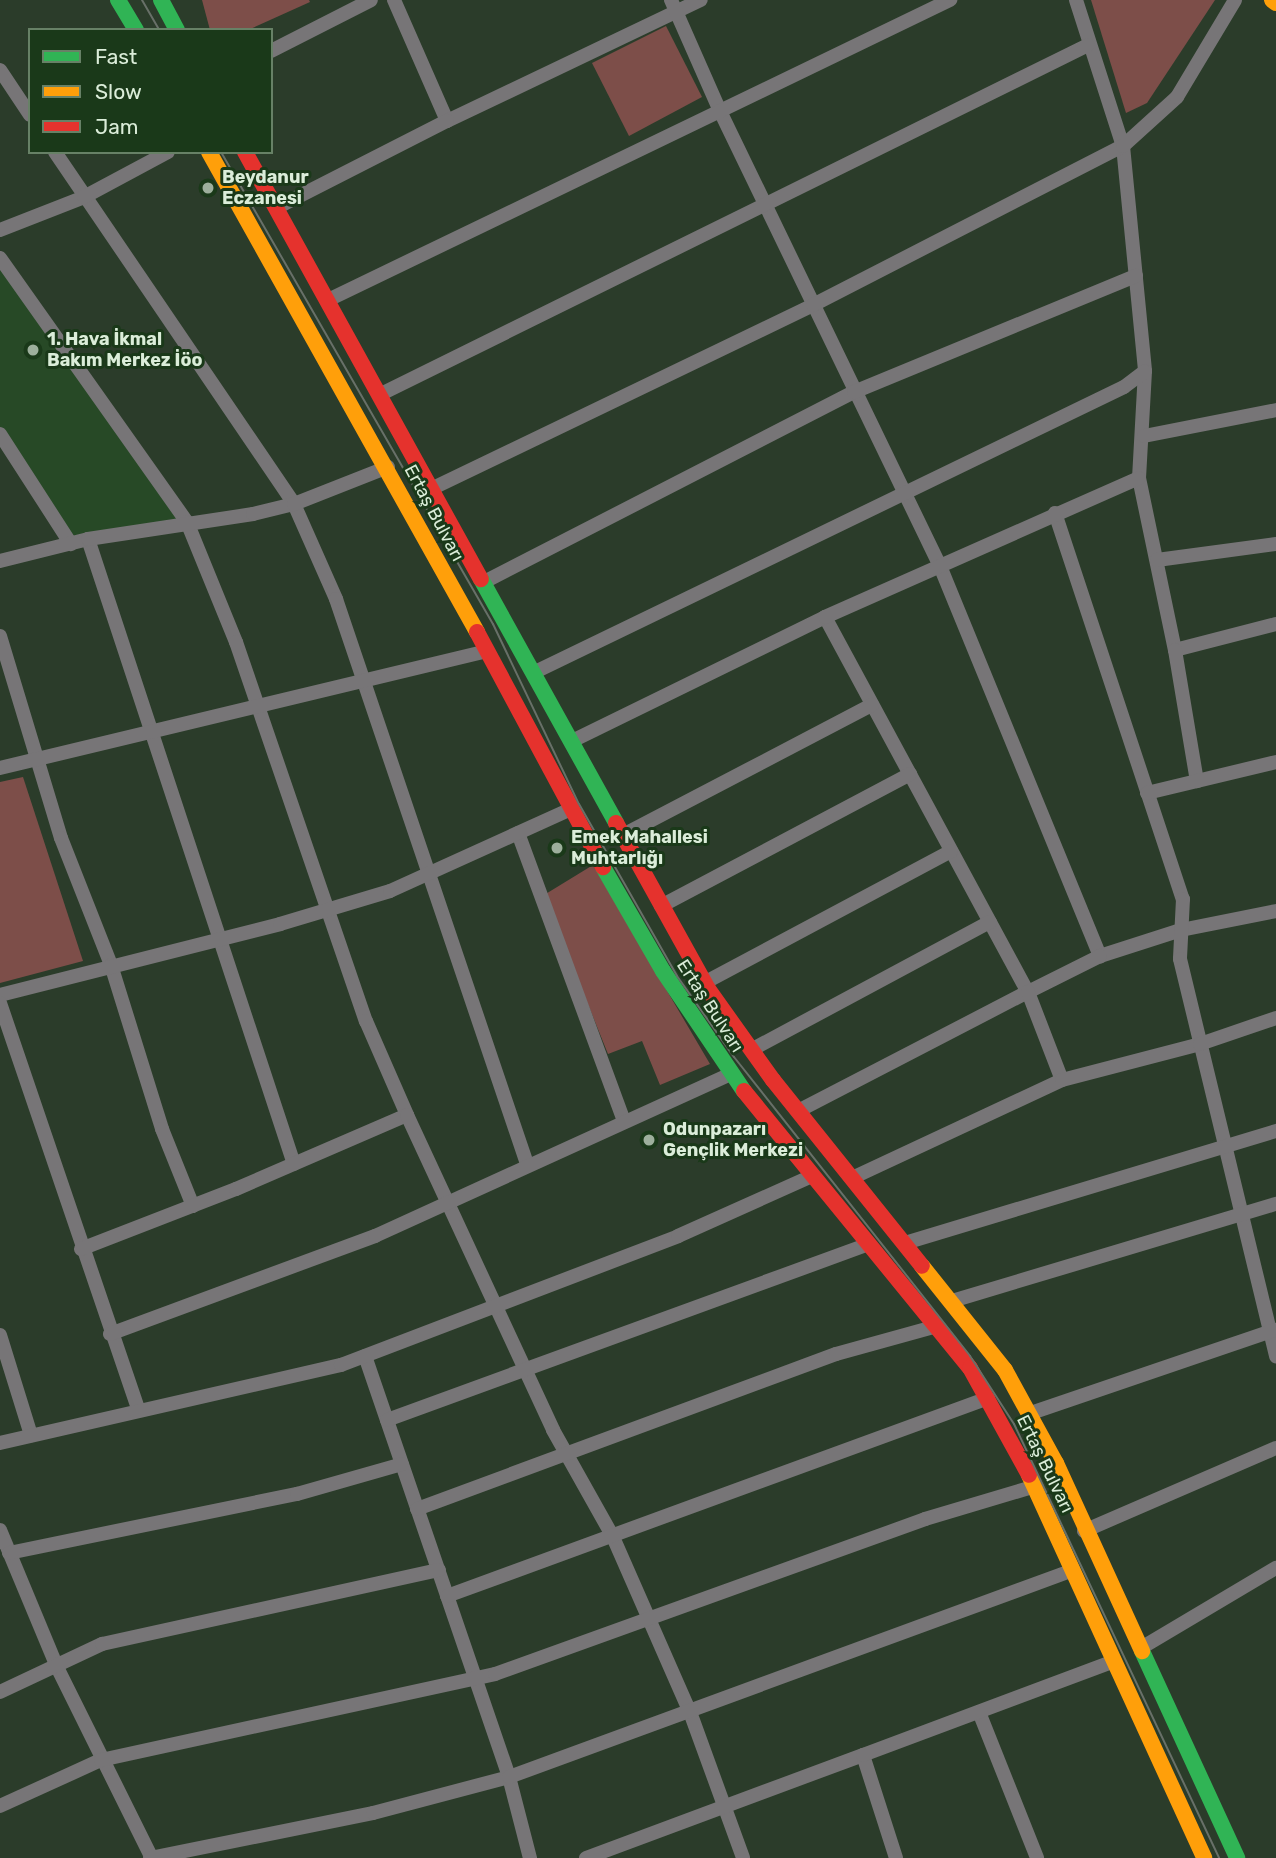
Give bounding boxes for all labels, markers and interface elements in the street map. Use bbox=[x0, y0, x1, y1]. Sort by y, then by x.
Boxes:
legend bbox=[28, 28, 273, 154]
text: Fast bbox=[95, 44, 137, 69]
text: Slow bbox=[95, 79, 142, 104]
text: Jam bbox=[95, 114, 139, 139]
place label: Beydanur Eczanesi bbox=[222, 167, 309, 210]
marker: Beydanur Eczanesi bbox=[200, 180, 216, 196]
place label: 1. Hava İkmal Bakım Merkez İöo bbox=[47, 329, 202, 372]
marker: 1. Hava İkmal Bakım Merkez İöo bbox=[25, 342, 41, 358]
street label: Ertaş Bulvarı bbox=[400, 461, 468, 565]
place label: Emek Mahallesi Muhtarlığı bbox=[571, 827, 708, 870]
marker: Emek Mahallesi Muhtarlığı bbox=[549, 840, 565, 856]
street label: Ertaş Bulvarı bbox=[672, 956, 748, 1056]
place label: Odunpazarı Gençlik Merkezi bbox=[663, 1119, 803, 1162]
marker: Odunpazarı Gençlik Merkezi bbox=[641, 1132, 657, 1148]
street label: Ertaş Bulvarı bbox=[1012, 1412, 1078, 1516]

